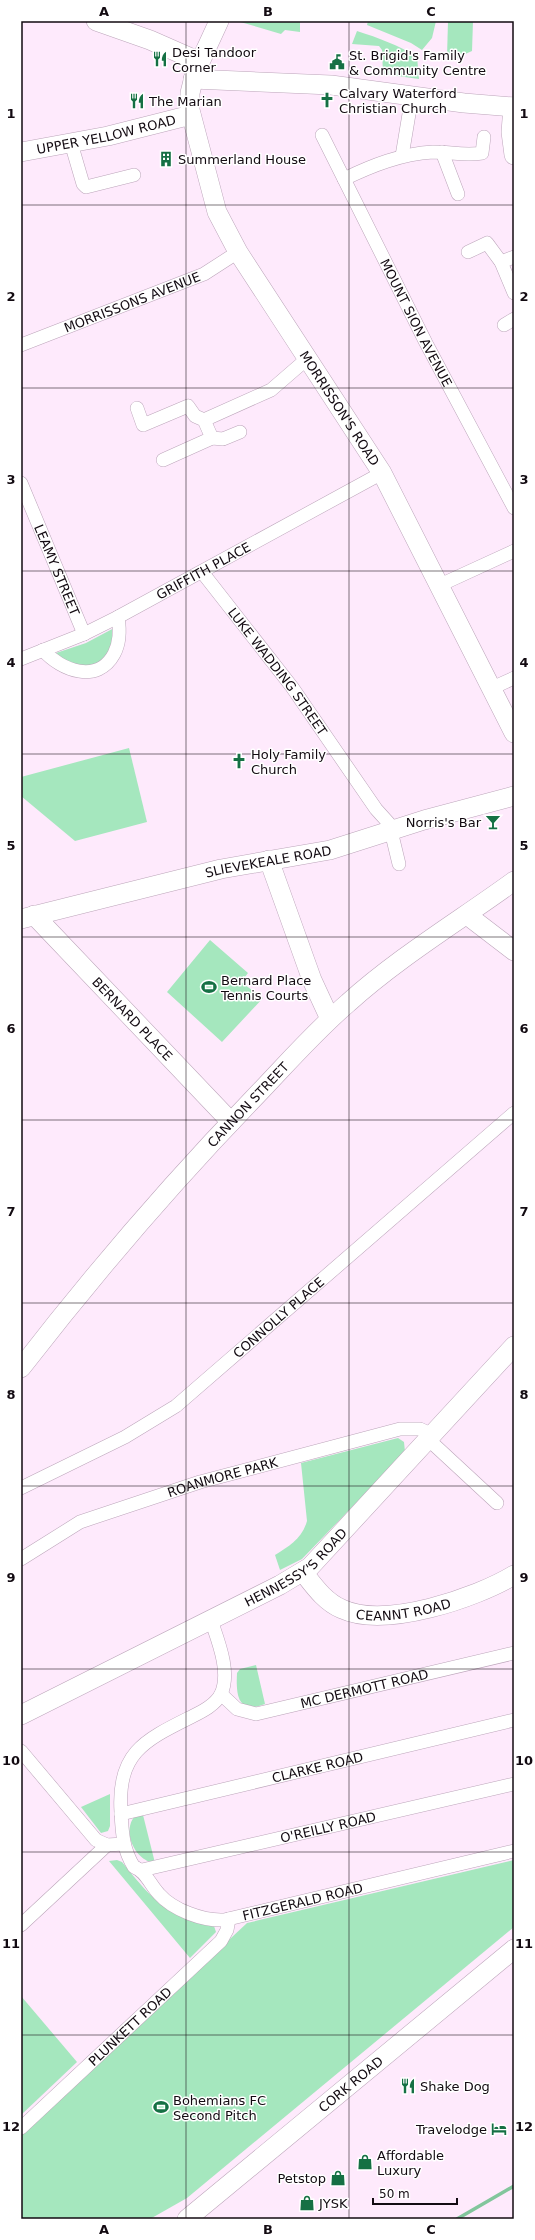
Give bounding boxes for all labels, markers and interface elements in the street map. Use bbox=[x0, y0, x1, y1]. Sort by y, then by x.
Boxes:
text: A bbox=[99, 4, 109, 19]
text: B bbox=[263, 4, 273, 19]
text: C bbox=[426, 4, 436, 19]
place label: Desi Tandoor Corner bbox=[172, 45, 257, 75]
place label: St. Brigid's Family & Community Centre bbox=[349, 48, 486, 78]
restaurant icon: Desi Tandoor Corner bbox=[151, 50, 169, 68]
public building icon: St. Brigid's Family & Community Centre bbox=[328, 53, 346, 71]
place label: Calvary Waterford Christian Church bbox=[339, 86, 457, 116]
church icon: Calvary Waterford Christian Church bbox=[318, 91, 336, 109]
restaurant icon: The Marian bbox=[128, 92, 146, 110]
place label: The Marian bbox=[148, 94, 222, 109]
text: 1 bbox=[6, 106, 16, 121]
text: 1 bbox=[519, 106, 529, 121]
street label: UPPER YELLOW ROAD bbox=[35, 112, 177, 157]
building icon: Summerland House bbox=[157, 150, 175, 168]
place label: Summerland House bbox=[178, 152, 306, 167]
street label: MOUNT SION AVENUE bbox=[377, 256, 455, 389]
street label: MORRISSONS AVENUE bbox=[62, 269, 202, 336]
text: 2 bbox=[6, 289, 16, 304]
text: 2 bbox=[519, 289, 529, 304]
street label: MORRISSON'S ROAD bbox=[297, 348, 382, 469]
text: 3 bbox=[6, 472, 16, 487]
text: 3 bbox=[519, 472, 529, 487]
street label: LEAMY STREET bbox=[31, 522, 82, 618]
street label: GRIFFITH PLACE bbox=[154, 539, 253, 603]
street label: LUKE WADDING STREET bbox=[225, 605, 330, 738]
text: 4 bbox=[6, 655, 16, 670]
text: 4 bbox=[519, 655, 529, 670]
place label: Holy Family Church bbox=[251, 747, 326, 777]
church icon: Holy Family Church bbox=[230, 752, 248, 770]
bar icon: Norris's Bar bbox=[484, 813, 502, 831]
place label: Norris's Bar bbox=[406, 815, 482, 830]
text: 5 bbox=[6, 838, 16, 853]
text: 5 bbox=[519, 838, 529, 853]
street label: SLIEVEKEALE ROAD bbox=[204, 843, 333, 881]
place label: Bernard Place Tennis Courts bbox=[220, 973, 311, 1003]
street label: BERNARD PLACE bbox=[89, 974, 175, 1064]
sports icon: Bernard Place Tennis Courts bbox=[200, 978, 218, 996]
text: 6 bbox=[6, 1021, 16, 1036]
text: 6 bbox=[519, 1021, 529, 1036]
street label: CANNON STREET bbox=[205, 1059, 292, 1150]
text: 7 bbox=[6, 1204, 16, 1219]
text: 7 bbox=[519, 1204, 529, 1219]
street label: CONNOLLY PLACE bbox=[230, 1274, 327, 1361]
text: 8 bbox=[6, 1387, 16, 1402]
text: 8 bbox=[519, 1387, 529, 1402]
street label: ROANMORE PARK bbox=[165, 1455, 280, 1500]
street label: HENNESSY'S ROAD bbox=[242, 1525, 350, 1610]
text: 9 bbox=[6, 1570, 16, 1585]
text: 9 bbox=[519, 1570, 529, 1585]
street label: CEANNT ROAD bbox=[355, 1596, 453, 1623]
street label: MC DERMOTT ROAD bbox=[299, 1666, 430, 1711]
street label: CLARKE ROAD bbox=[270, 1749, 365, 1786]
text: 10 bbox=[2, 1753, 20, 1768]
text: 10 bbox=[515, 1753, 533, 1768]
street label: O'REILLY ROAD bbox=[279, 1809, 378, 1846]
street label: FITZGERALD ROAD bbox=[241, 1880, 364, 1923]
text: 11 bbox=[2, 1936, 20, 1951]
text: 11 bbox=[515, 1936, 533, 1951]
street label: PLUNKETT ROAD bbox=[86, 1984, 175, 2069]
street label: CORK ROAD bbox=[316, 2053, 386, 2115]
restaurant icon: Shake Dog bbox=[399, 2077, 417, 2095]
place label: Shake Dog bbox=[420, 2079, 490, 2094]
place label: Bohemians FC Second Pitch bbox=[173, 2093, 266, 2123]
sports icon: Bohemians FC Second Pitch bbox=[152, 2098, 170, 2116]
text: 12 bbox=[2, 2119, 20, 2134]
text: 12 bbox=[515, 2119, 533, 2134]
hotel icon: Travelodge bbox=[490, 2120, 508, 2138]
place label: Travelodge bbox=[415, 2122, 487, 2137]
place label: Affordable Luxury bbox=[377, 2148, 444, 2178]
shop icon: Affordable Luxury bbox=[356, 2153, 374, 2171]
shop icon: Petstop bbox=[329, 2169, 347, 2187]
place label: Petstop bbox=[277, 2171, 326, 2186]
scale bar bbox=[373, 2180, 457, 2206]
text: 50 m bbox=[379, 2187, 410, 2201]
shop icon: JYSK bbox=[298, 2194, 316, 2212]
place label: JYSK bbox=[318, 2196, 348, 2211]
text: A bbox=[99, 2222, 109, 2237]
text: B bbox=[263, 2222, 273, 2237]
text: C bbox=[426, 2222, 436, 2237]

